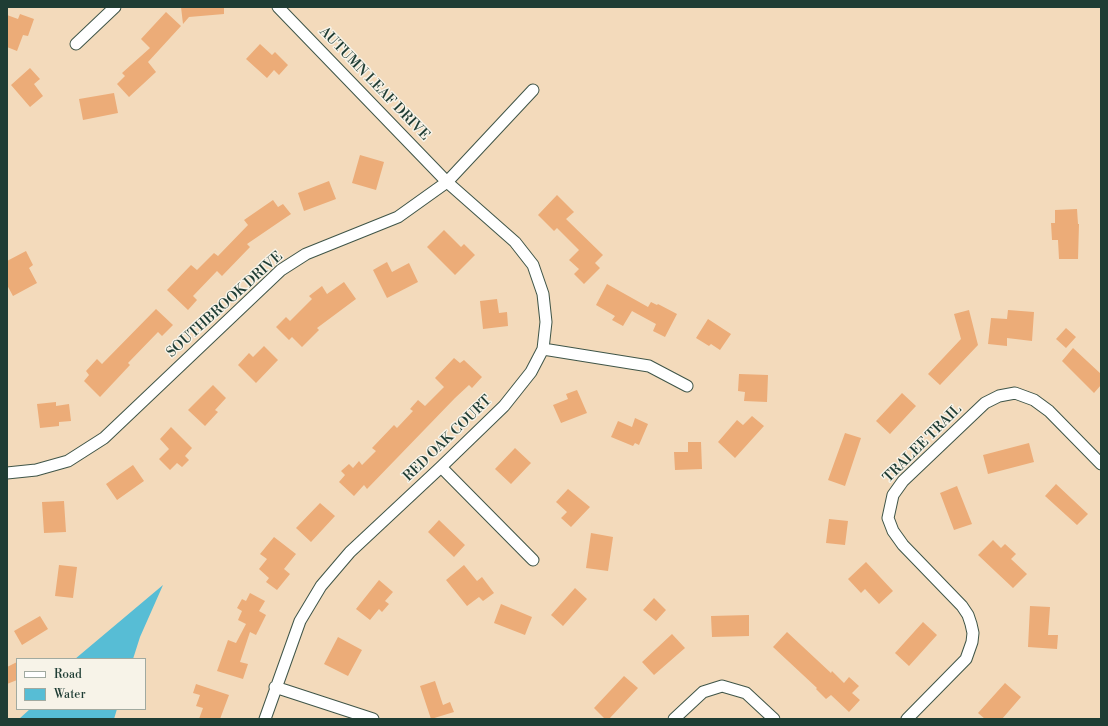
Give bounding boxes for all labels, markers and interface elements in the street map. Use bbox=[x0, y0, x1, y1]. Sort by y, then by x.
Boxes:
street label: AUTUMN LEAF DRIVE bbox=[315, 24, 433, 144]
street label: SOUTHBROOK DRIVE bbox=[164, 248, 286, 362]
street label: RED OAK COURT bbox=[400, 393, 496, 485]
street label: TRALEE TRAIL bbox=[880, 401, 966, 487]
legend bbox=[16, 658, 146, 710]
text: Road bbox=[54, 667, 82, 682]
text: Water bbox=[54, 687, 86, 702]

